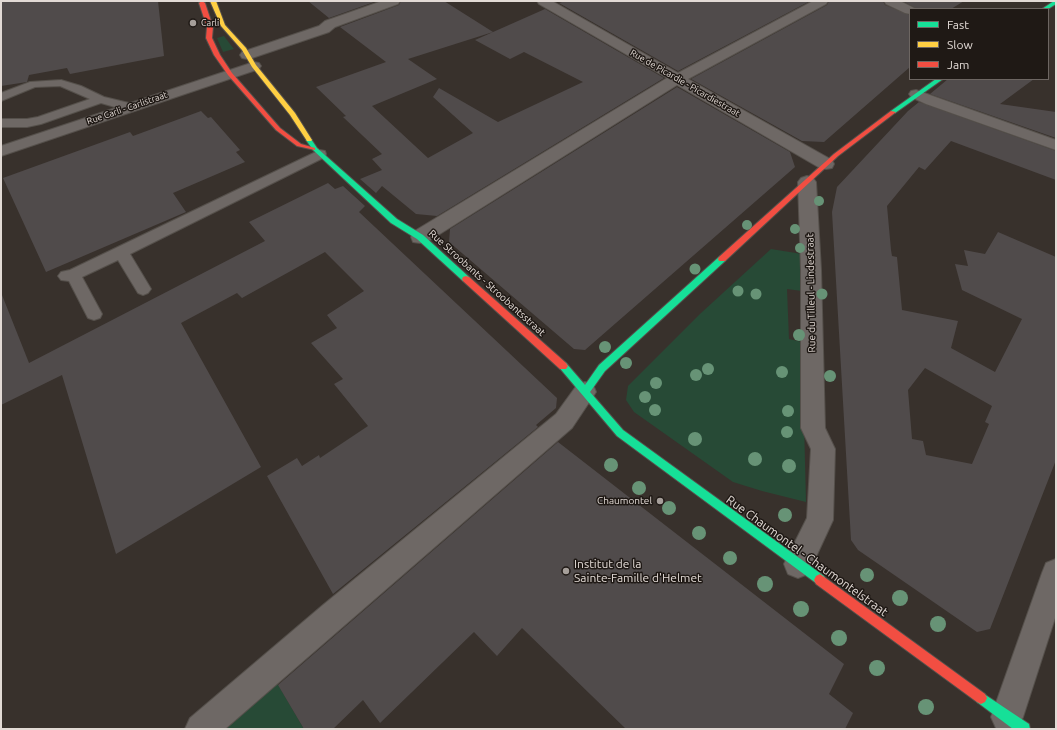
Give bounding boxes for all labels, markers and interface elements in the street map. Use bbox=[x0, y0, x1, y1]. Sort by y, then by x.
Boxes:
legend bbox=[909, 8, 1049, 80]
marker: Carli bbox=[188, 18, 198, 28]
place label: Carli bbox=[201, 18, 219, 28]
text: Fast bbox=[947, 18, 969, 31]
text: Slow bbox=[947, 38, 973, 51]
street label: Rue de Picardie - Picardiestraat bbox=[628, 47, 742, 119]
text: Jam bbox=[947, 58, 969, 71]
street label: Rue Carli - Carlistraat bbox=[85, 89, 169, 127]
street label: Rue Stroobants - Stroobantsstraat bbox=[426, 227, 548, 339]
street label: Rue du Tilleul - Lindestraat bbox=[804, 233, 818, 353]
street label: Rue Chaumontel - Chaumontelstraat bbox=[723, 493, 891, 619]
place label: Chaumontel bbox=[597, 495, 652, 507]
marker: Chaumontel bbox=[655, 496, 665, 506]
place label: Institut de la Sainte-Famille d'Helmet bbox=[574, 557, 702, 585]
marker: Institut de la Sainte-Famille d'Helmet bbox=[561, 566, 571, 576]

